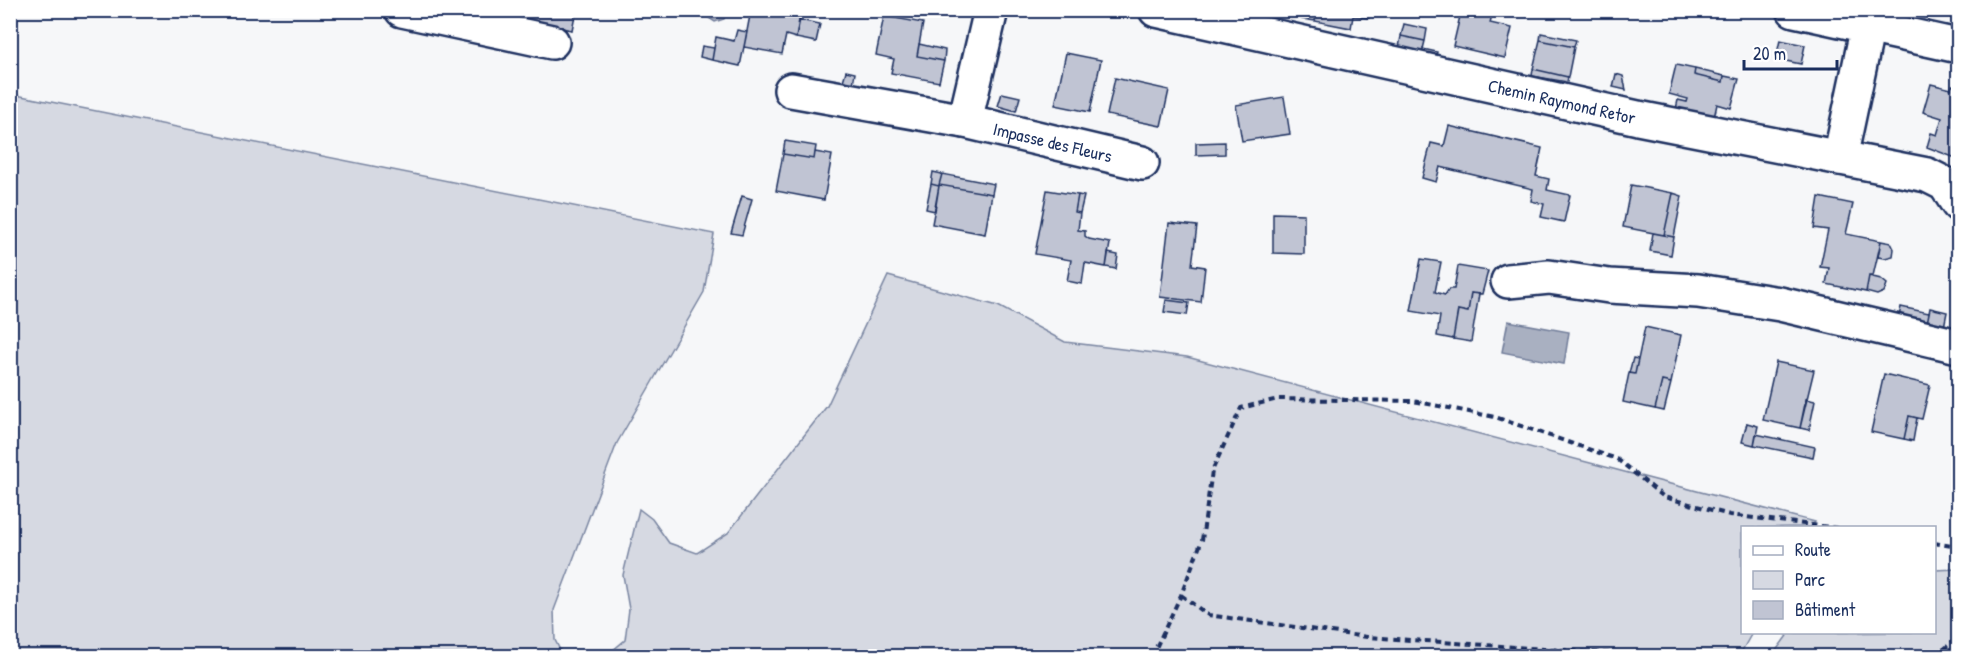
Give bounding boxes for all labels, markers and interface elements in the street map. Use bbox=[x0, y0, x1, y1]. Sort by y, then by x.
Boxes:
scale bar bbox=[1744, 33, 1837, 71]
text: 20 m bbox=[1753, 41, 1786, 66]
street label: Chemin Raymond Retor bbox=[1486, 72, 1638, 130]
street label: Impasse des Fleurs bbox=[991, 116, 1115, 168]
legend bbox=[1741, 526, 1936, 634]
text: Route bbox=[1795, 537, 1831, 562]
text: Parc bbox=[1795, 567, 1825, 592]
text: Bâtiment bbox=[1795, 597, 1856, 622]

